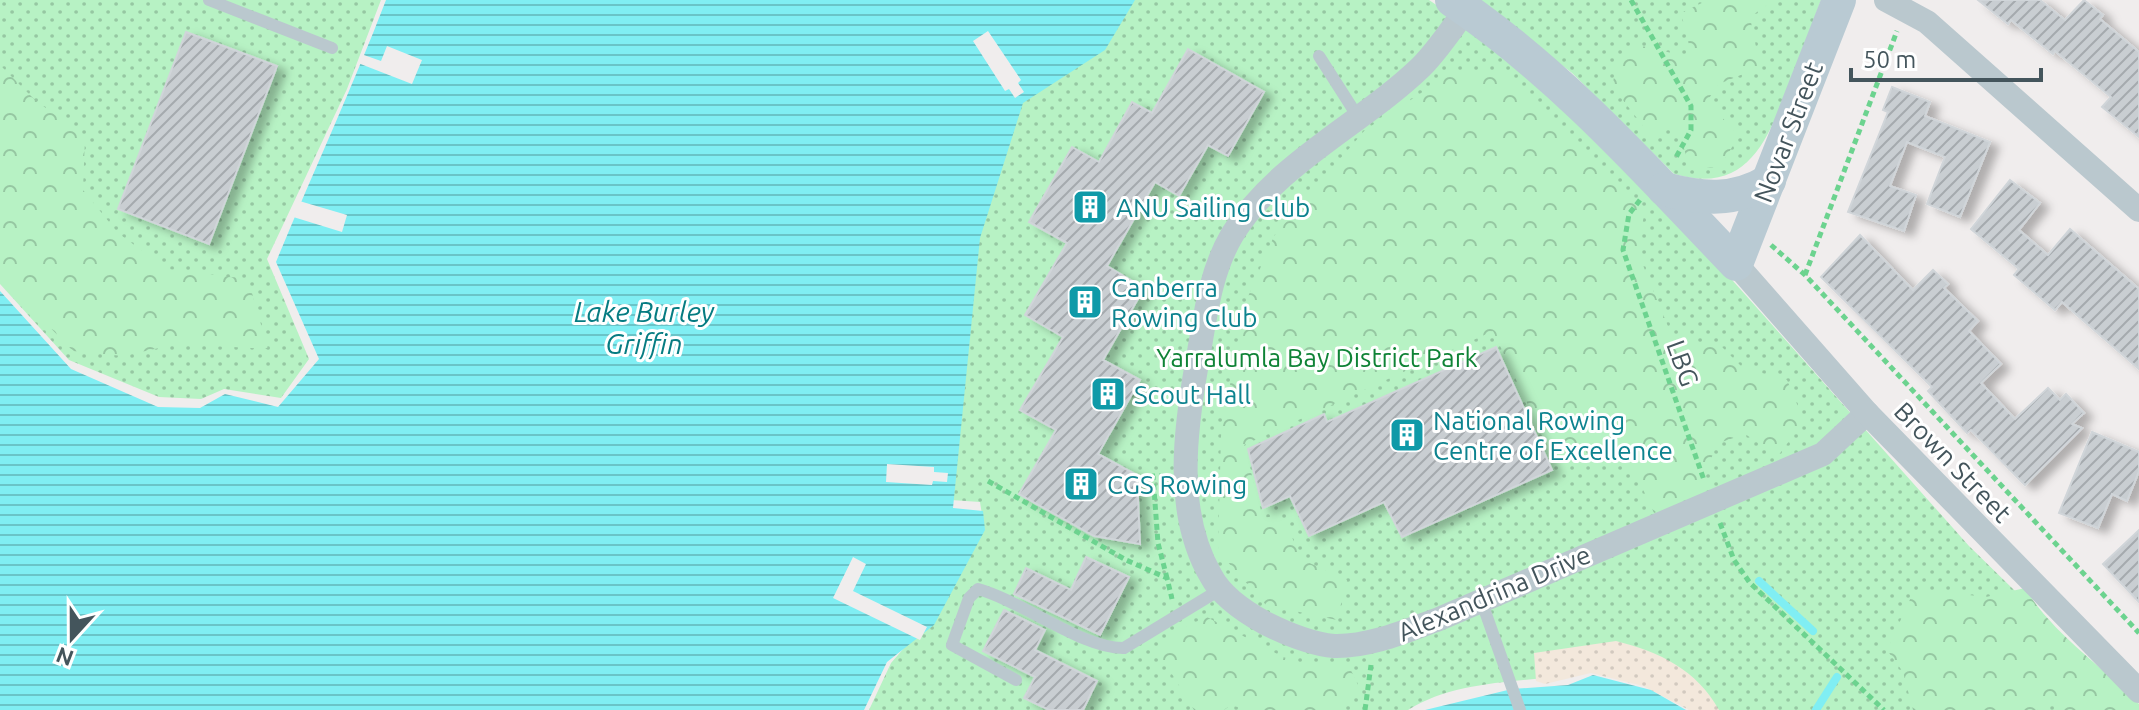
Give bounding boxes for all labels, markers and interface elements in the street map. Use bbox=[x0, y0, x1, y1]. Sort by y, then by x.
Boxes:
scale bar bbox=[1851, 32, 2041, 82]
text: 50 m bbox=[1863, 46, 1916, 73]
street label: Novar Street bbox=[1748, 58, 1828, 206]
building icon: ANU Sailing Club bbox=[1071, 188, 1109, 226]
place label: ANU Sailing Club bbox=[1116, 193, 1310, 222]
place label: Canberra Rowing Club bbox=[1111, 273, 1257, 332]
building icon: Canberra Rowing Club bbox=[1066, 283, 1104, 321]
water label: Lake Burley Griffin bbox=[574, 296, 715, 360]
street label: LBG bbox=[1661, 336, 1705, 390]
park label: Yarralumla Bay District Park bbox=[1156, 343, 1478, 372]
building icon: Scout Hall bbox=[1089, 375, 1127, 413]
place label: Scout Hall bbox=[1134, 380, 1251, 409]
street label: Brown Street bbox=[1889, 396, 2017, 528]
place label: National Rowing Centre of Excellence bbox=[1433, 406, 1673, 465]
building icon: National Rowing Centre of Excellence bbox=[1388, 416, 1426, 454]
building icon: CGS Rowing bbox=[1062, 465, 1100, 503]
place label: CGS Rowing bbox=[1107, 470, 1247, 499]
street label: Alexandrina Drive bbox=[1393, 539, 1595, 647]
north arrow bbox=[32, 598, 112, 678]
text: N bbox=[53, 643, 77, 672]

